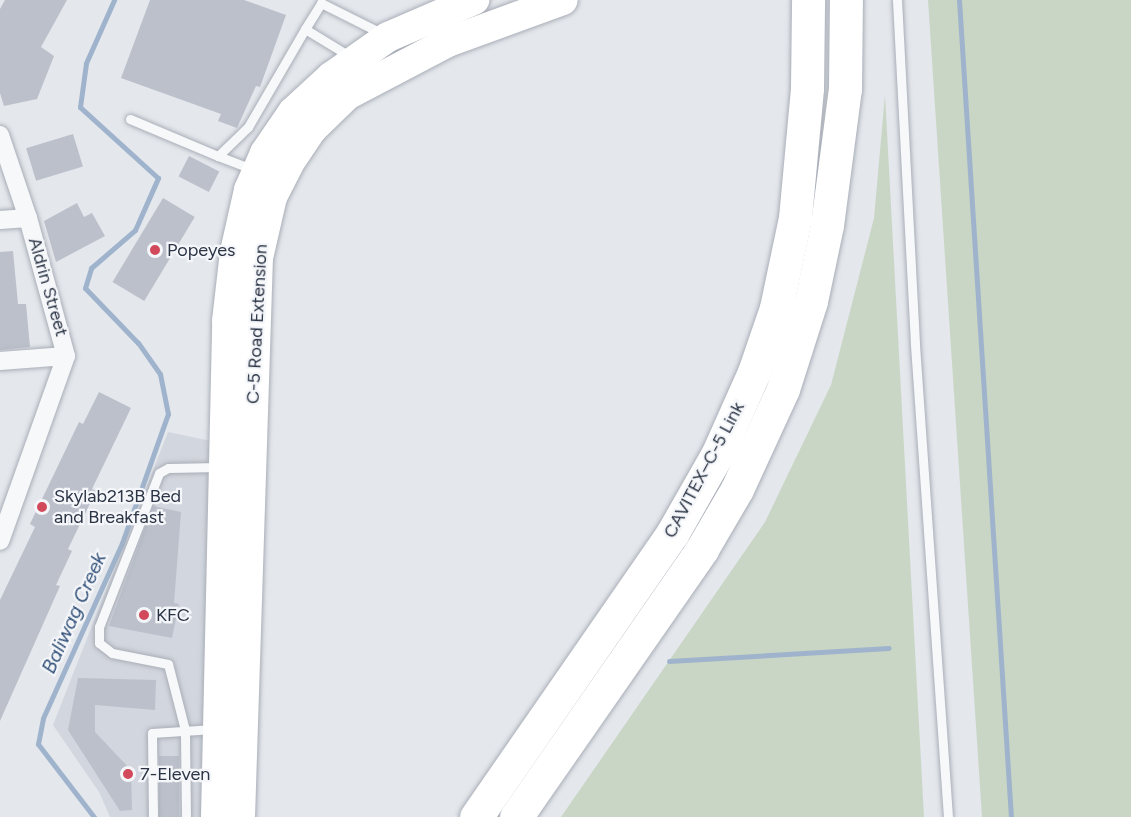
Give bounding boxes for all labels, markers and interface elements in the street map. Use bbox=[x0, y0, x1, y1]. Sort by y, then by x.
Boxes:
street label: Aldrin Street bbox=[24, 235, 72, 339]
place label: Popeyes bbox=[167, 239, 235, 261]
marker: Popeyes bbox=[148, 243, 162, 257]
street label: C-5 Road Extension bbox=[242, 244, 272, 404]
street label: CAVITEX–C-5 Link bbox=[659, 398, 749, 542]
place label: Skylab213B Bed and Breakfast bbox=[54, 486, 181, 528]
marker: Skylab213B Bed and Breakfast bbox=[35, 500, 49, 514]
water label: Baliwag Creek bbox=[37, 549, 111, 677]
place label: KFC bbox=[156, 604, 190, 626]
marker: KFC bbox=[137, 608, 151, 622]
place label: 7-Eleven bbox=[140, 763, 210, 785]
marker: 7-Eleven bbox=[121, 767, 135, 781]

